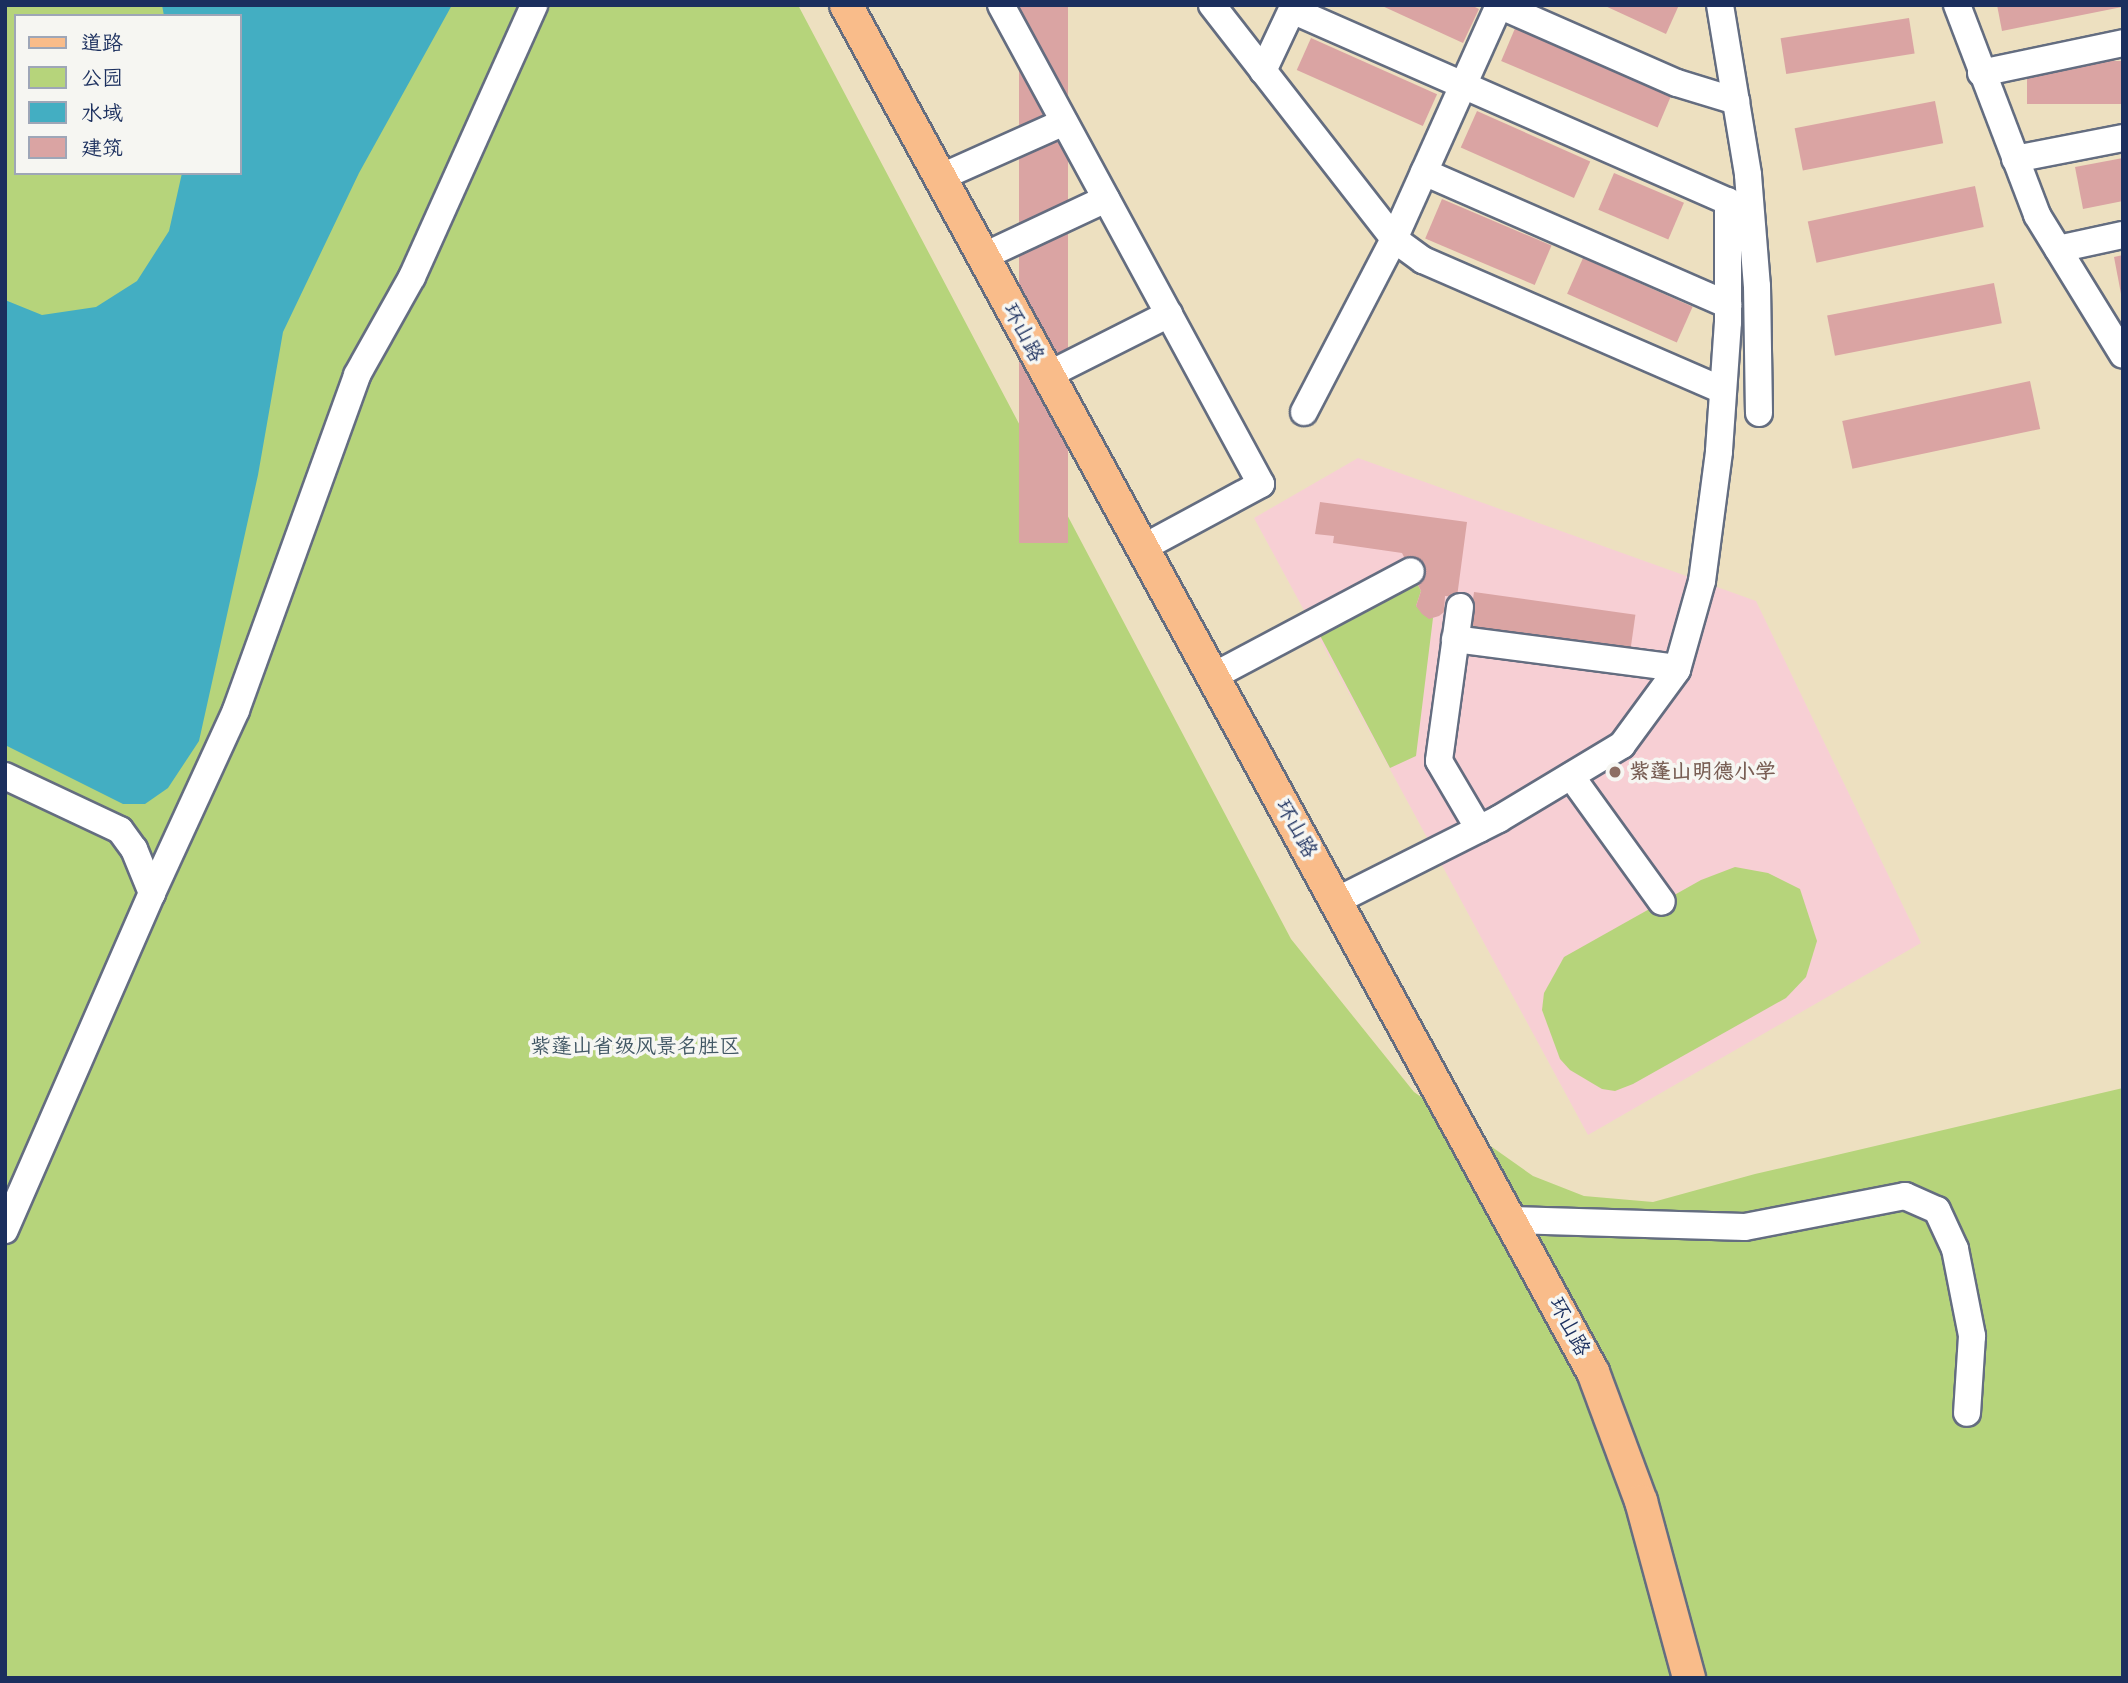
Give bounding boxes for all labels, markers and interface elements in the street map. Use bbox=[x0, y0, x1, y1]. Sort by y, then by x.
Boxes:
legend bbox=[14, 14, 242, 175]
text: 道路 bbox=[81, 29, 123, 58]
text: 公园 bbox=[81, 64, 123, 93]
text: 水域 bbox=[81, 99, 123, 128]
text: 建筑 bbox=[81, 134, 123, 163]
street label: 环山路 bbox=[997, 299, 1049, 367]
place label: 紫蓬山明德小学 bbox=[1629, 759, 1776, 785]
marker: 紫蓬山明德小学 bbox=[1607, 764, 1623, 780]
street label: 环山路 bbox=[1270, 795, 1322, 863]
park label: 紫蓬山省级风景名胜区 bbox=[530, 1034, 740, 1060]
street label: 环山路 bbox=[1543, 1293, 1595, 1361]

